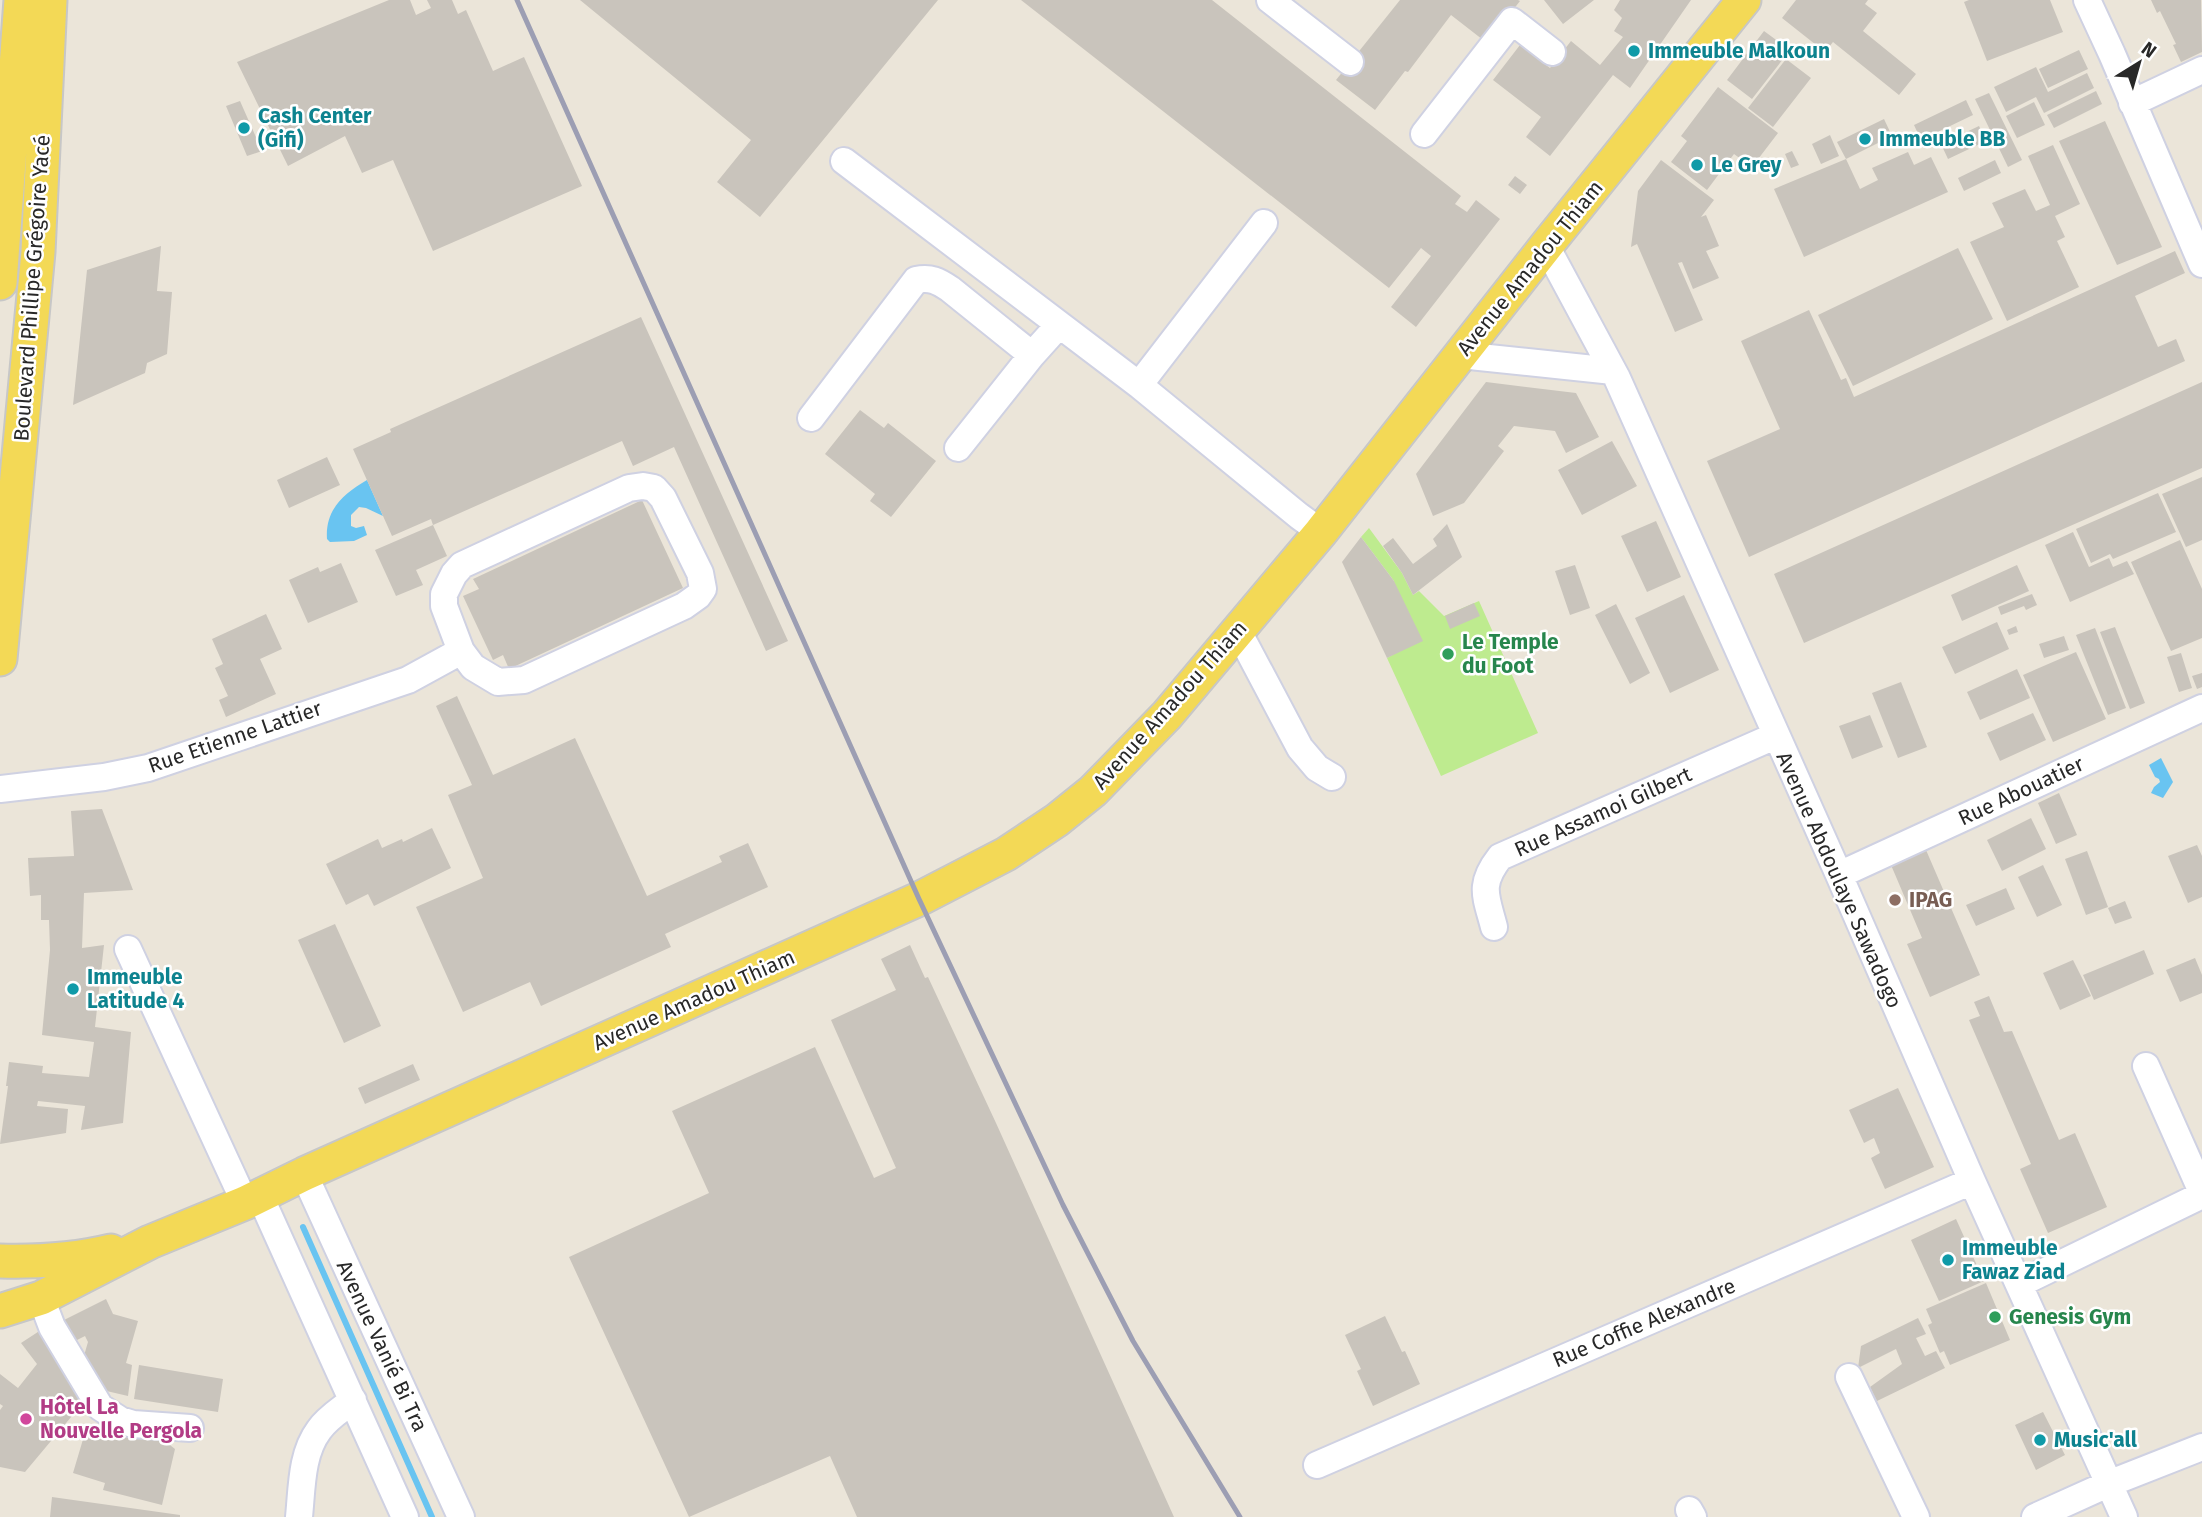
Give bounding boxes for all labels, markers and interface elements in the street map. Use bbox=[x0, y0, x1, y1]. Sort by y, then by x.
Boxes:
north arrow bbox=[2104, 28, 2174, 98]
text: N bbox=[2137, 37, 2161, 63]
place label: Immeuble Malkoun bbox=[1648, 38, 1830, 64]
marker: Immeuble Malkoun bbox=[1626, 43, 1642, 59]
place label: Cash Center (Gifi) bbox=[258, 103, 372, 153]
marker: Cash Center (Gifi) bbox=[236, 120, 252, 136]
place label: Immeuble BB bbox=[1879, 126, 2005, 152]
marker: Immeuble BB bbox=[1857, 131, 1873, 147]
street label: Boulevard Phillipe Grégoire Yacé bbox=[8, 134, 56, 442]
place label: Le Grey bbox=[1711, 152, 1782, 178]
marker: Le Grey bbox=[1689, 157, 1705, 173]
street label: Avenue Amadou Thiam bbox=[1451, 175, 1609, 361]
street label: Avenue Amadou Thiam bbox=[1087, 615, 1253, 795]
place label: Le Temple du Foot bbox=[1462, 629, 1559, 679]
marker: Le Temple du Foot bbox=[1440, 646, 1456, 662]
street label: Rue Etienne Lattier bbox=[145, 695, 325, 779]
street label: Avenue Abdoulaye Sawadogo bbox=[1771, 748, 1907, 1012]
street label: Rue Abouatier bbox=[1954, 751, 2088, 831]
street label: Rue Assamoi Gilbert bbox=[1510, 761, 1696, 863]
place label: IPAG bbox=[1909, 887, 1952, 913]
marker: IPAG bbox=[1887, 892, 1903, 908]
street label: Avenue Amadou Thiam bbox=[589, 944, 799, 1056]
place label: Immeuble Latitude 4 bbox=[87, 964, 184, 1014]
marker: Immeuble Latitude 4 bbox=[65, 981, 81, 997]
place label: Immeuble Fawaz Ziad bbox=[1962, 1235, 2065, 1285]
marker: Immeuble Fawaz Ziad bbox=[1940, 1252, 1956, 1268]
street label: Avenue Vanié Bi Tra bbox=[331, 1256, 433, 1436]
street label: Rue Coffie Alexandre bbox=[1549, 1273, 1739, 1373]
place label: Genesis Gym bbox=[2009, 1304, 2131, 1330]
marker: Genesis Gym bbox=[1987, 1309, 2003, 1325]
place label: Hôtel La Nouvelle Pergola bbox=[40, 1394, 202, 1444]
marker: Hôtel La Nouvelle Pergola bbox=[18, 1411, 34, 1427]
place label: Music'all bbox=[2054, 1427, 2138, 1453]
marker: Music'all bbox=[2032, 1432, 2048, 1448]

